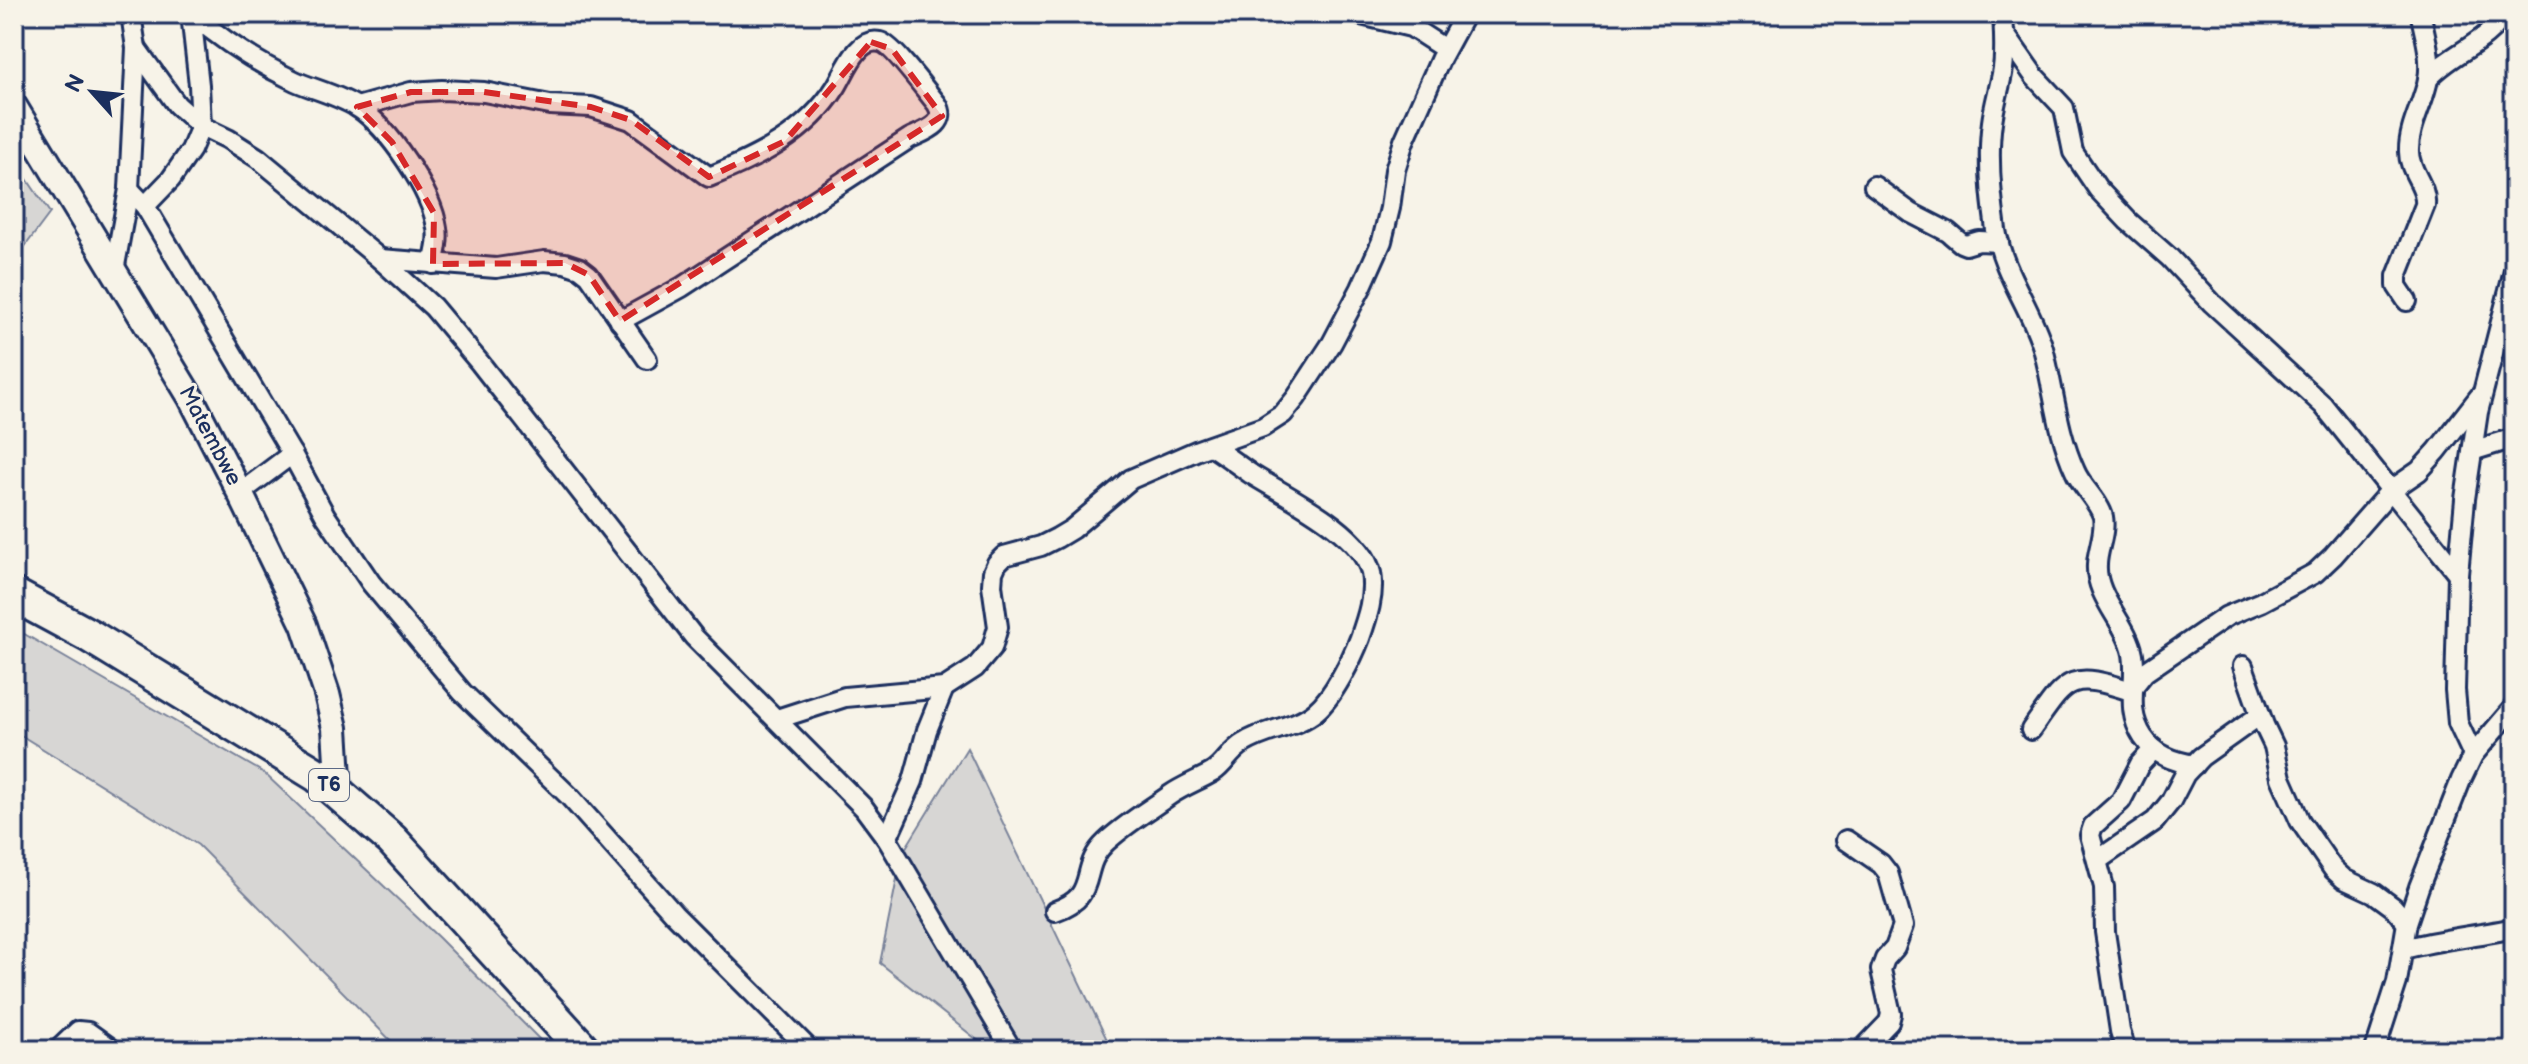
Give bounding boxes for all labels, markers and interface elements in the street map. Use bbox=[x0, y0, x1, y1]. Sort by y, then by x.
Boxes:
north arrow bbox=[52, 52, 132, 132]
text: N bbox=[60, 70, 91, 97]
street label: Matembwe bbox=[173, 382, 247, 490]
road number: T6 bbox=[309, 769, 349, 801]

